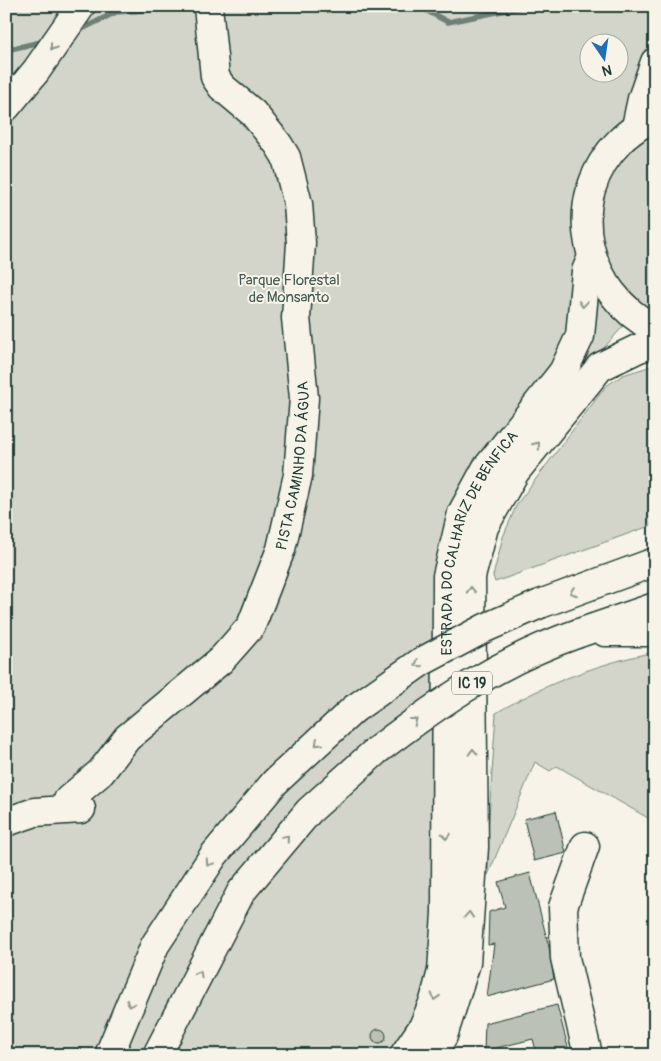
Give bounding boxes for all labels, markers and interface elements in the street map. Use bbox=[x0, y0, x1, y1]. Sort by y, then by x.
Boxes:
north arrow bbox=[578, 32, 628, 82]
one-way arrow bbox=[50, 41, 59, 50]
text: N bbox=[600, 61, 613, 80]
park label: Parque Florestal de Monsanto bbox=[238, 271, 340, 307]
one-way arrow bbox=[578, 300, 589, 308]
street label: PISTA CAMINHO DA ÁGUA bbox=[272, 380, 314, 552]
street label: ESTRADA DO CALHARIZ DE BENFICA bbox=[437, 427, 522, 656]
one-way arrow bbox=[531, 442, 539, 451]
one-way arrow bbox=[466, 586, 476, 594]
one-way arrow bbox=[570, 586, 578, 596]
one-way arrow bbox=[414, 658, 423, 668]
road number: IC 19 bbox=[452, 671, 492, 694]
one-way arrow bbox=[409, 718, 418, 727]
one-way arrow bbox=[314, 737, 323, 746]
one-way arrow bbox=[468, 748, 478, 756]
one-way arrow bbox=[441, 832, 451, 840]
one-way arrow bbox=[281, 835, 290, 844]
one-way arrow bbox=[206, 858, 216, 867]
one-way arrow bbox=[464, 910, 475, 918]
one-way arrow bbox=[193, 970, 203, 979]
one-way arrow bbox=[430, 993, 440, 1001]
one-way arrow bbox=[126, 999, 137, 1008]

